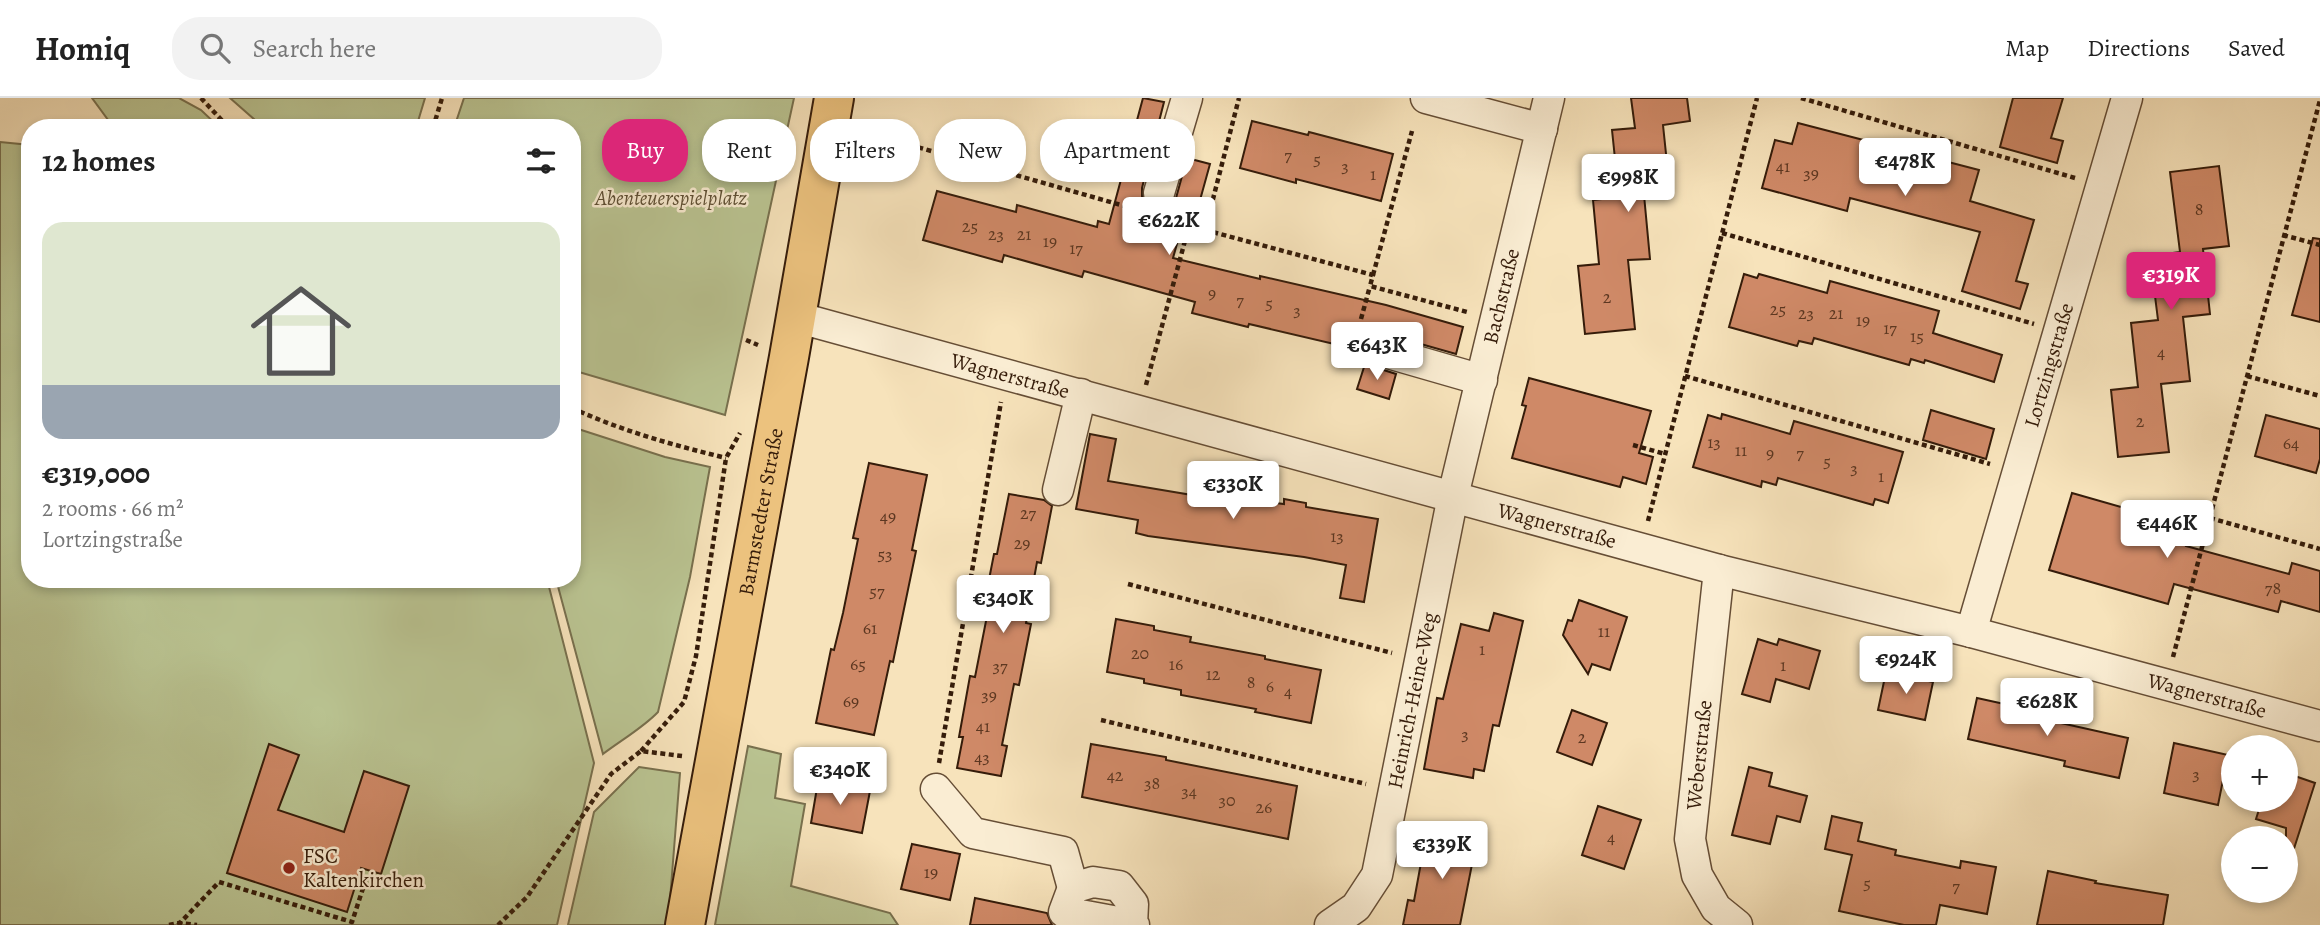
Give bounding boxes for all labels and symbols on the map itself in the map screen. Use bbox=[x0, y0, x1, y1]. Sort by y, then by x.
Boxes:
pin: €478K bbox=[1856, 139, 1954, 198]
house number: 7 bbox=[1284, 143, 1292, 167]
house number: 5 bbox=[1313, 147, 1321, 171]
house number: 3 bbox=[1341, 154, 1349, 178]
house number: 41 bbox=[1776, 154, 1790, 178]
pin: €998K bbox=[1579, 155, 1677, 214]
house number: 39 bbox=[1803, 161, 1819, 185]
house number: 1 bbox=[1370, 162, 1376, 186]
park label: Abenteuerspielplatz bbox=[594, 184, 747, 212]
house number: 8 bbox=[2195, 197, 2203, 221]
pin: €622K bbox=[1120, 198, 1218, 257]
house number: 25 bbox=[962, 214, 978, 238]
house number: 23 bbox=[988, 222, 1004, 246]
house number: 21 bbox=[1017, 222, 1031, 246]
house number: 19 bbox=[1043, 229, 1057, 253]
house number: 17 bbox=[1069, 236, 1083, 260]
street label: Bachstraße bbox=[1476, 246, 1526, 347]
pin: €319K bbox=[2122, 252, 2220, 312]
house number: 9 bbox=[1208, 281, 1216, 305]
house number: 2 bbox=[1603, 285, 1612, 309]
house number: 7 bbox=[1236, 288, 1244, 312]
house number: 5 bbox=[1265, 291, 1273, 315]
house number: 25 bbox=[1770, 297, 1786, 321]
house number: 3 bbox=[1293, 298, 1301, 322]
street label: Lortzingstraße bbox=[2017, 299, 2080, 431]
house number: 23 bbox=[1798, 301, 1814, 325]
house number: 21 bbox=[1829, 301, 1843, 325]
house number: 19 bbox=[1856, 308, 1870, 332]
house number: 17 bbox=[1883, 316, 1897, 340]
pin: €643K bbox=[1328, 322, 1426, 382]
house number: 15 bbox=[1910, 324, 1924, 348]
house number: 4 bbox=[2157, 340, 2165, 364]
street label: Wagnerstraße bbox=[947, 346, 1073, 405]
house number: 2 bbox=[2136, 409, 2145, 433]
street label: Barmstedter Straße bbox=[732, 426, 790, 598]
house number: 13 bbox=[1707, 430, 1721, 454]
house number: 64 bbox=[2283, 431, 2299, 455]
house number: 11 bbox=[1735, 438, 1747, 462]
house number: 9 bbox=[1766, 441, 1774, 465]
house number: 7 bbox=[1796, 441, 1804, 465]
house number: 5 bbox=[1823, 449, 1831, 473]
house number: 3 bbox=[1850, 456, 1858, 480]
pin: €330K bbox=[1184, 462, 1282, 521]
house number: 1 bbox=[1878, 464, 1884, 488]
street label: Wagnerstraße bbox=[1493, 496, 1620, 555]
pin: €446K bbox=[2118, 500, 2216, 560]
house number: 27 bbox=[1020, 501, 1036, 525]
house number: 49 bbox=[880, 504, 896, 528]
house number: 13 bbox=[1330, 524, 1344, 548]
house number: 29 bbox=[1014, 531, 1030, 555]
house number: 53 bbox=[877, 542, 893, 566]
pin: €340K bbox=[954, 575, 1052, 635]
house number: 78 bbox=[2265, 576, 2281, 600]
house number: 57 bbox=[869, 579, 885, 603]
street label: Heinrich-Heine-Weg bbox=[1381, 609, 1443, 791]
house number: 61 bbox=[863, 616, 877, 640]
house number: 11 bbox=[1598, 619, 1610, 643]
pin: €924K bbox=[1857, 636, 1955, 696]
house number: 1 bbox=[1479, 637, 1485, 661]
house number: 20 bbox=[1131, 641, 1149, 665]
house number: 65 bbox=[850, 652, 866, 676]
house number: 16 bbox=[1169, 652, 1183, 676]
house number: 1 bbox=[1780, 653, 1786, 677]
house number: 37 bbox=[992, 654, 1008, 678]
house number: 12 bbox=[1206, 662, 1221, 686]
street label: Wagnerstraße bbox=[2143, 666, 2270, 725]
house number: 8 bbox=[1247, 670, 1255, 694]
house number: 6 bbox=[1266, 674, 1274, 698]
pin: €628K bbox=[1998, 678, 2096, 738]
house number: 4 bbox=[1284, 679, 1292, 703]
house number: 39 bbox=[981, 683, 997, 707]
house number: 69 bbox=[843, 689, 859, 713]
street label: Weberstraße bbox=[1679, 699, 1719, 812]
house number: 41 bbox=[976, 714, 990, 738]
house number: 3 bbox=[1461, 722, 1469, 746]
house number: 2 bbox=[1578, 725, 1587, 749]
house number: 43 bbox=[974, 745, 990, 769]
pin: €340K bbox=[791, 748, 889, 807]
house number: 3 bbox=[2192, 762, 2200, 786]
house number: 42 bbox=[1107, 763, 1124, 787]
house number: 38 bbox=[1144, 771, 1160, 795]
house number: 34 bbox=[1181, 779, 1197, 803]
house number: 30 bbox=[1218, 788, 1236, 812]
house number: 26 bbox=[1256, 795, 1272, 819]
pin: €339K bbox=[1393, 822, 1491, 881]
house number: 4 bbox=[1607, 825, 1615, 849]
place label: FSC Kaltenkirchen bbox=[303, 842, 424, 894]
marker: FSC Kaltenkirchen bbox=[281, 860, 297, 876]
house number: 19 bbox=[924, 860, 938, 884]
house number: 5 bbox=[1863, 871, 1871, 895]
house number: 7 bbox=[1952, 874, 1960, 898]

